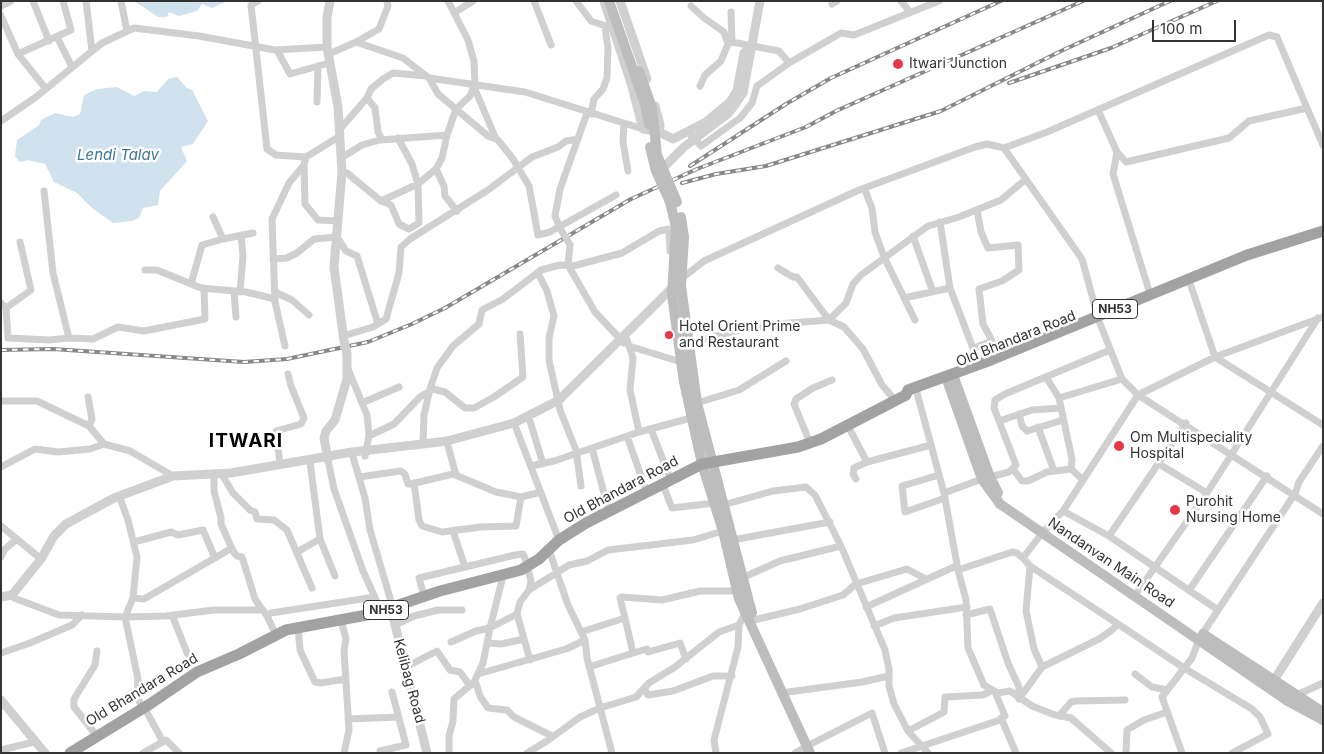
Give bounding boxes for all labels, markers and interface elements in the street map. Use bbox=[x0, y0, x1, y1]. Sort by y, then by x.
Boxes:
scale bar bbox=[1154, 10, 1238, 42]
text: 100 m bbox=[1160, 19, 1202, 38]
place label: Itwari Junction bbox=[909, 56, 1007, 72]
marker: Itwari Junction bbox=[891, 57, 905, 71]
water label: Lendi Talav bbox=[77, 146, 159, 164]
road number: NH53 bbox=[1092, 300, 1138, 318]
street label: Old Bhandara Road bbox=[954, 307, 1078, 371]
place label: Hotel Orient Prime and Restaurant bbox=[679, 319, 801, 352]
marker: Hotel Orient Prime and Restaurant bbox=[663, 329, 675, 341]
district label: ITWARI bbox=[208, 430, 284, 452]
place label: Om Multispeciality Hospital bbox=[1130, 430, 1252, 462]
marker: Om Multispeciality Hospital bbox=[1112, 439, 1126, 453]
street label: Old Bhandara Road bbox=[561, 453, 681, 527]
place label: Purohit Nursing Home bbox=[1186, 494, 1281, 526]
marker: Purohit Nursing Home bbox=[1168, 503, 1182, 517]
street label: Nandanvan Main Road bbox=[1045, 514, 1177, 612]
road number: NH53 bbox=[364, 600, 408, 620]
street label: Kelibag Road bbox=[390, 637, 428, 725]
street label: Old Bhandara Road bbox=[83, 650, 201, 730]

